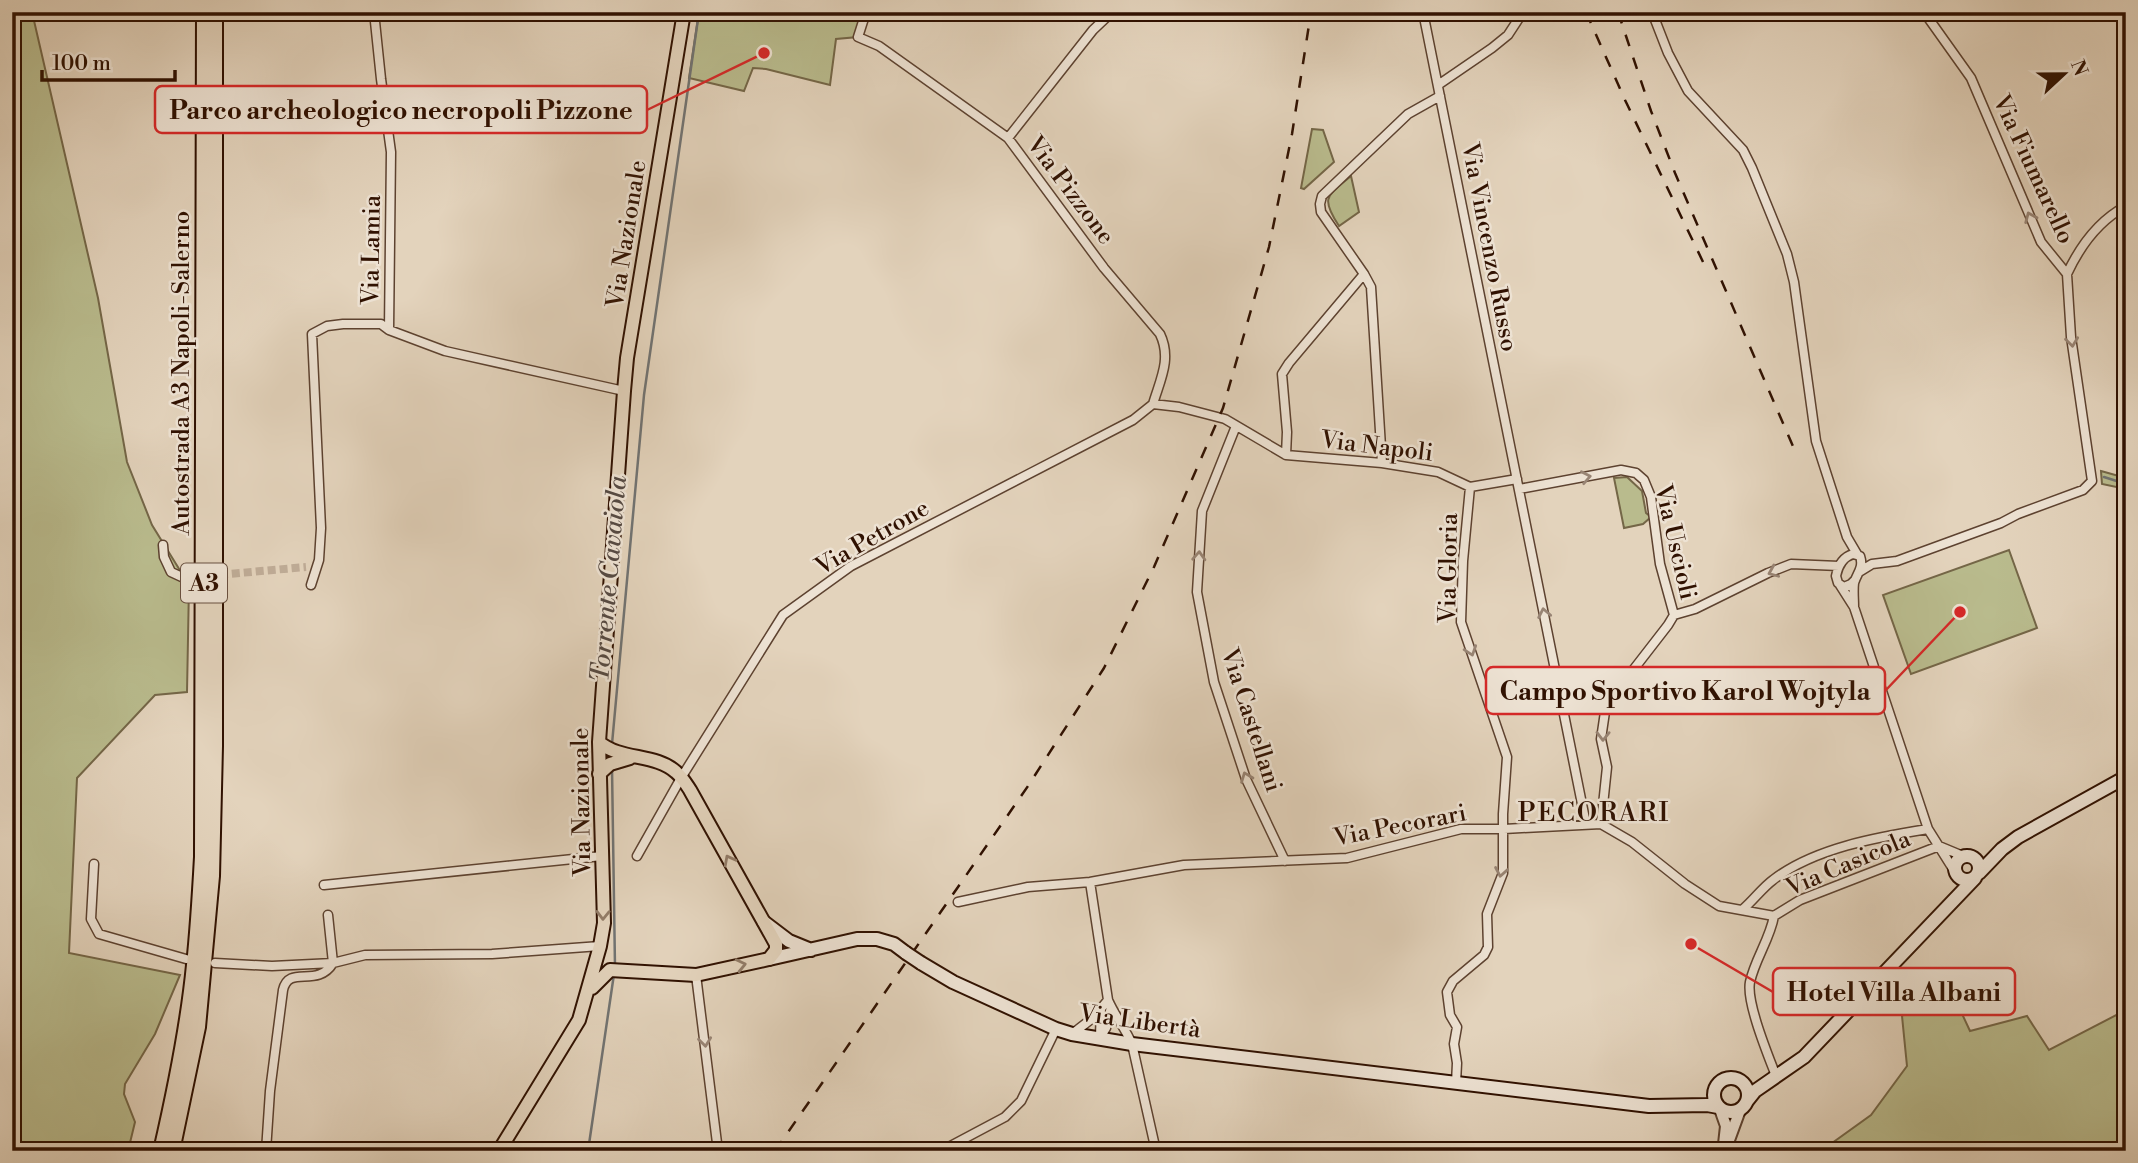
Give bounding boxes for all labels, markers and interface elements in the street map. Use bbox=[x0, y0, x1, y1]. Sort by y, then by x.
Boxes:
scale bar bbox=[42, 38, 175, 82]
north arrow bbox=[2030, 38, 2100, 108]
text: 100 m bbox=[52, 51, 111, 77]
text: N bbox=[2065, 57, 2093, 79]
callout: Parco archeologico necropoli Pizzone bbox=[155, 86, 647, 133]
street label: Via Fiumarello bbox=[1985, 89, 2081, 249]
text: Parco archeologico necropoli Pizzone bbox=[169, 95, 633, 127]
street label: Via Pizzone bbox=[1019, 130, 1121, 251]
street label: Via Vincenzo Russo bbox=[1454, 139, 1524, 354]
street label: Via Nazionale bbox=[600, 158, 653, 311]
street label: Via Lamia bbox=[356, 194, 388, 306]
street label: Autostrada A3 Napoli-Salerno bbox=[167, 211, 197, 536]
one-way arrow bbox=[2024, 212, 2038, 224]
one-way arrow bbox=[2065, 336, 2080, 348]
street label: Via Napoli bbox=[1318, 425, 1435, 469]
one-way arrow bbox=[1580, 470, 1592, 485]
water label: Torrente Cavaiola bbox=[584, 474, 634, 684]
street label: Via Uscioli bbox=[1647, 481, 1703, 603]
street label: Via Petrone bbox=[809, 493, 935, 583]
street label: Via Gloria bbox=[1433, 512, 1465, 624]
one-way arrow bbox=[1191, 551, 1206, 562]
road number: A3 bbox=[181, 564, 227, 603]
one-way arrow bbox=[1767, 564, 1780, 578]
one-way arrow bbox=[1537, 607, 1552, 619]
street label: Via Castellani bbox=[1213, 644, 1288, 796]
one-way arrow bbox=[1463, 645, 1477, 657]
callout: Campo Sportivo Karol Wojtyla bbox=[1486, 667, 1885, 714]
text: Campo Sportivo Karol Wojtyla bbox=[1499, 676, 1871, 708]
street label: Via Nazionale bbox=[566, 727, 598, 878]
one-way arrow bbox=[1595, 731, 1611, 742]
one-way arrow bbox=[1241, 771, 1255, 783]
district label: PECORARI bbox=[1518, 797, 1670, 829]
street label: Via Pecorari bbox=[1330, 798, 1469, 854]
street label: Via Casicola bbox=[1781, 824, 1916, 904]
one-way arrow bbox=[723, 855, 737, 868]
one-way arrow bbox=[1495, 866, 1510, 878]
one-way arrow bbox=[595, 910, 611, 921]
one-way arrow bbox=[735, 959, 747, 973]
callout: Hotel Villa Albani bbox=[1773, 968, 2015, 1015]
text: Hotel Villa Albani bbox=[1787, 977, 2001, 1009]
street label: Via Libertà bbox=[1076, 998, 1203, 1045]
one-way arrow bbox=[697, 1037, 712, 1048]

